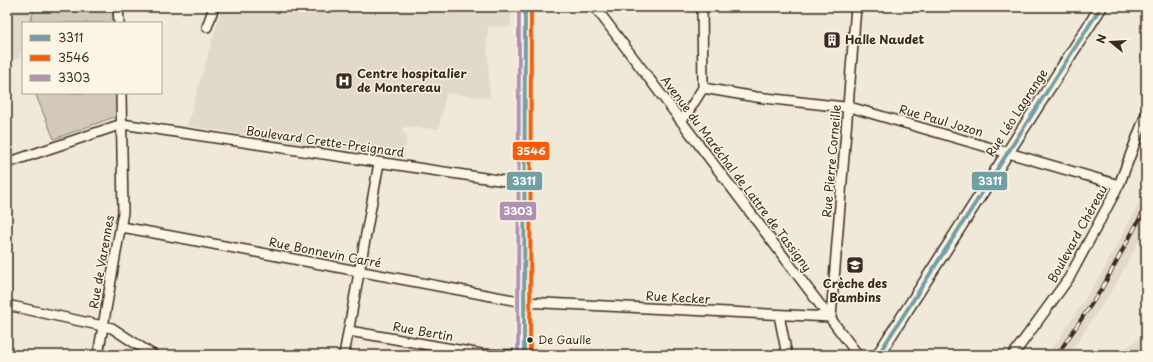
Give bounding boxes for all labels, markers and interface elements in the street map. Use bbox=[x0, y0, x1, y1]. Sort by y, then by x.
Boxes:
legend bbox=[22, 22, 162, 94]
north arrow bbox=[1091, 22, 1131, 62]
text: 3311 bbox=[58, 28, 83, 46]
building icon: Halle Naudet bbox=[822, 30, 842, 50]
place label: Halle Naudet bbox=[845, 30, 924, 48]
text: N bbox=[1092, 32, 1111, 46]
text: 3546 bbox=[58, 48, 90, 66]
place label: Centre hospitalier de Montereau bbox=[357, 64, 467, 96]
street label: Rue Léo Lagrange bbox=[981, 65, 1052, 160]
text: 3303 bbox=[58, 68, 90, 86]
hospital icon: Centre hospitalier de Montereau bbox=[334, 71, 354, 91]
street label: Avenue du Maréchal de Lattre de Tassigny bbox=[657, 72, 817, 275]
street label: Rue Paul Jozon bbox=[897, 99, 985, 141]
street label: Rue Pierre Corneille bbox=[817, 103, 845, 218]
street label: Boulevard Crette-Preignard bbox=[245, 121, 406, 161]
line badge: 3546 bbox=[512, 141, 550, 161]
text: 3546 bbox=[516, 142, 546, 159]
line badge: 3311 bbox=[506, 171, 543, 191]
line badge: 3311 bbox=[971, 171, 1008, 191]
text: 3311 bbox=[512, 172, 536, 189]
text: 3311 bbox=[978, 172, 1002, 189]
street label: Boulevard Chéreau bbox=[1043, 181, 1111, 286]
line badge: 3303 bbox=[499, 201, 537, 221]
text: 3303 bbox=[503, 202, 533, 219]
street label: Rue de Varennes bbox=[84, 213, 118, 310]
street label: Rue Bonnevin Carré bbox=[267, 232, 383, 272]
school or university icon: Crèche des Bambins bbox=[845, 255, 865, 275]
place label: Crèche des Bambins bbox=[823, 274, 887, 306]
street label: Rue Kecker bbox=[645, 286, 711, 308]
street label: Rue Bertin bbox=[391, 317, 455, 345]
place label: De Gaulle bbox=[538, 331, 591, 348]
marker: De Gaulle bbox=[525, 335, 535, 345]

